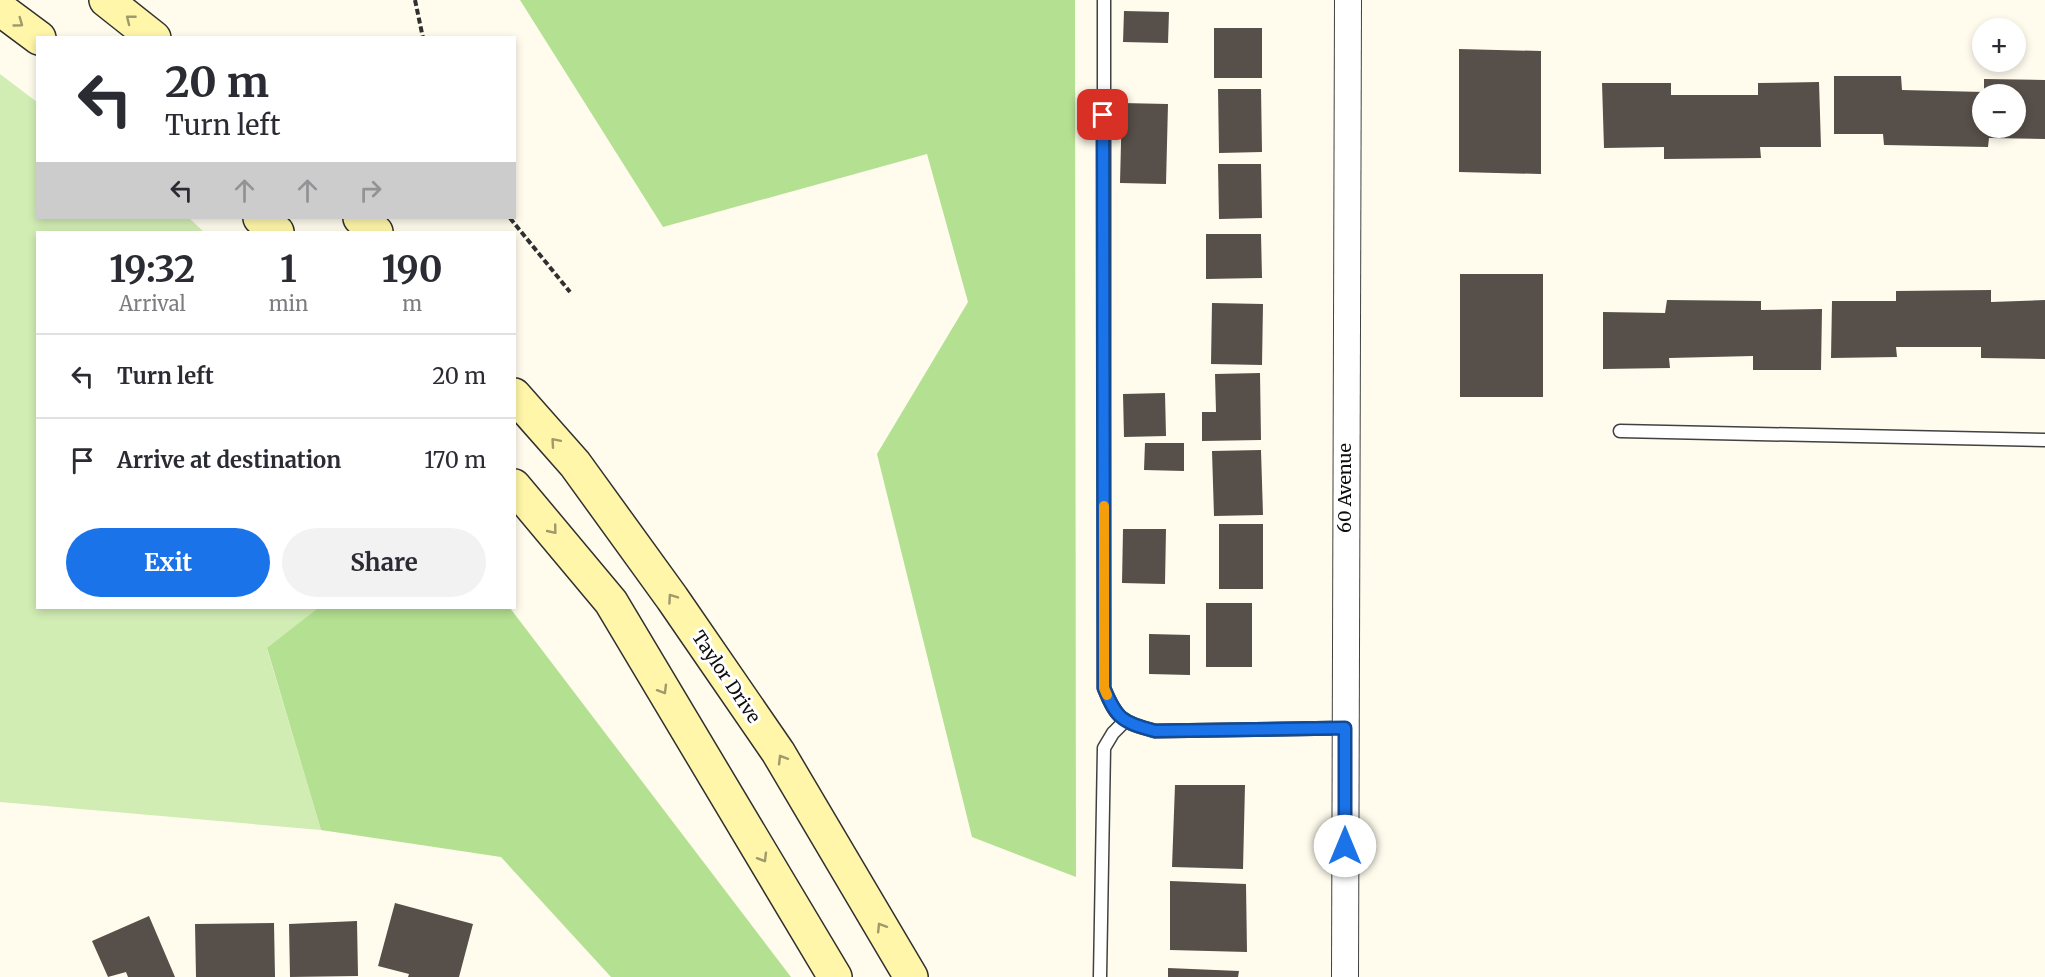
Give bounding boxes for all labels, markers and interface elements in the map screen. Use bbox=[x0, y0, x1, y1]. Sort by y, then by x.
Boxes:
one-way arrow bbox=[125, 15, 136, 26]
one-way arrow bbox=[13, 16, 24, 27]
map controls bbox=[1972, 18, 2026, 138]
button: + bbox=[1972, 18, 2026, 72]
text: 20 m bbox=[165, 56, 269, 108]
icon: left bbox=[66, 60, 144, 138]
button: − bbox=[1972, 84, 2026, 138]
pin bbox=[1077, 89, 1128, 140]
icon: arrive bbox=[1086, 98, 1119, 131]
text: Turn left bbox=[165, 108, 280, 142]
icon: left bbox=[165, 174, 198, 207]
icon: ahead bbox=[228, 174, 261, 207]
icon: ahead bbox=[291, 174, 324, 207]
icon: right bbox=[354, 174, 387, 207]
text: 19:32 bbox=[109, 247, 195, 292]
text: 1 bbox=[280, 247, 297, 292]
text: 190 bbox=[382, 247, 443, 292]
text: Arrival bbox=[119, 291, 186, 316]
text: min bbox=[269, 291, 308, 316]
text: m bbox=[402, 291, 422, 316]
icon: left bbox=[66, 360, 99, 393]
text: Turn left bbox=[117, 362, 214, 390]
text: 20 m bbox=[432, 362, 486, 390]
one-way arrow bbox=[551, 438, 562, 449]
street label: 60 Avenue bbox=[1333, 443, 1356, 533]
icon: arrive bbox=[66, 444, 99, 477]
text: Arrive at destination bbox=[117, 446, 341, 474]
text: 170 m bbox=[424, 446, 486, 474]
one-way arrow bbox=[545, 524, 556, 535]
button: Exit bbox=[66, 528, 270, 597]
button: Share bbox=[282, 528, 486, 597]
one-way arrow bbox=[668, 594, 679, 605]
street label: Taylor Drive bbox=[687, 626, 766, 727]
one-way arrow bbox=[656, 684, 668, 694]
one-way arrow bbox=[777, 755, 789, 765]
position arrow bbox=[1313, 814, 1377, 878]
one-way arrow bbox=[756, 852, 768, 862]
one-way arrow bbox=[876, 923, 888, 933]

